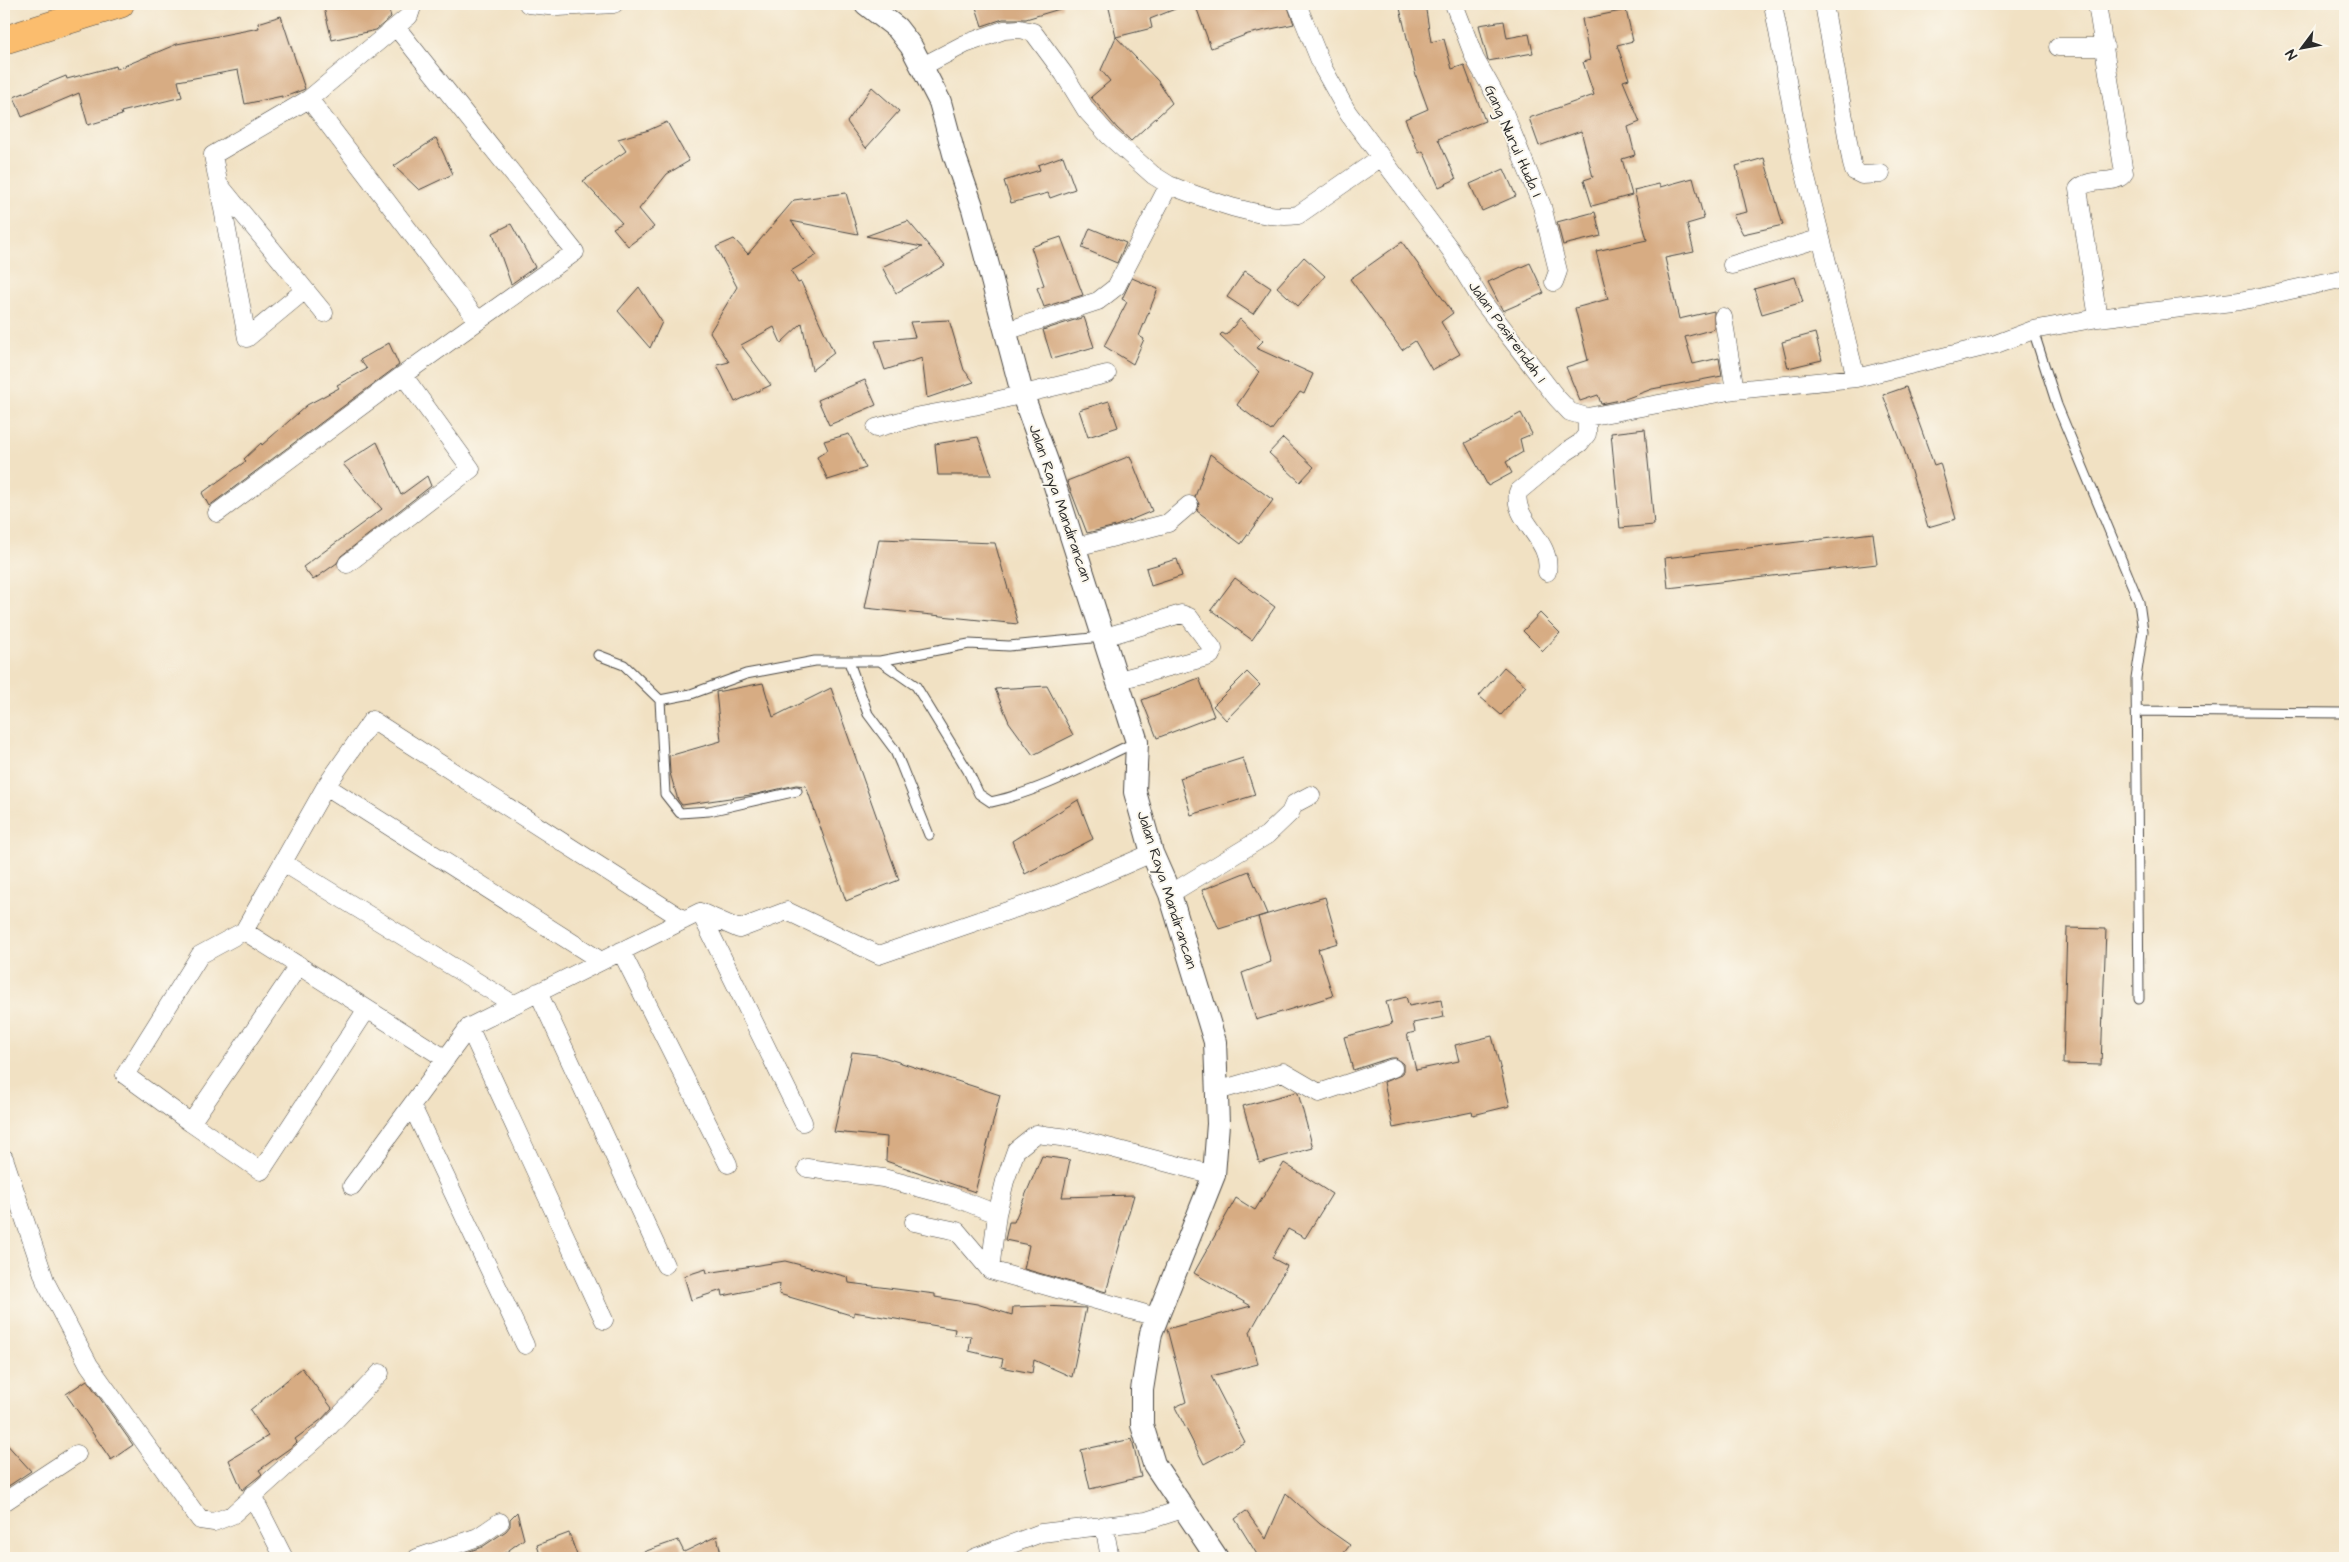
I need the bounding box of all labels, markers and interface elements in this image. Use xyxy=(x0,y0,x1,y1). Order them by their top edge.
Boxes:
north arrow xyxy=(2276,22,2326,72)
text: N xyxy=(2281,45,2303,63)
street label: Gang Nurul Huda I xyxy=(1478,82,1547,201)
street label: Jalan Pasirendah 1 xyxy=(1463,277,1551,387)
street label: Jalan Raya Mandirancan xyxy=(1022,422,1097,585)
street label: Jalan Raya Mandirancan xyxy=(1131,808,1203,972)

